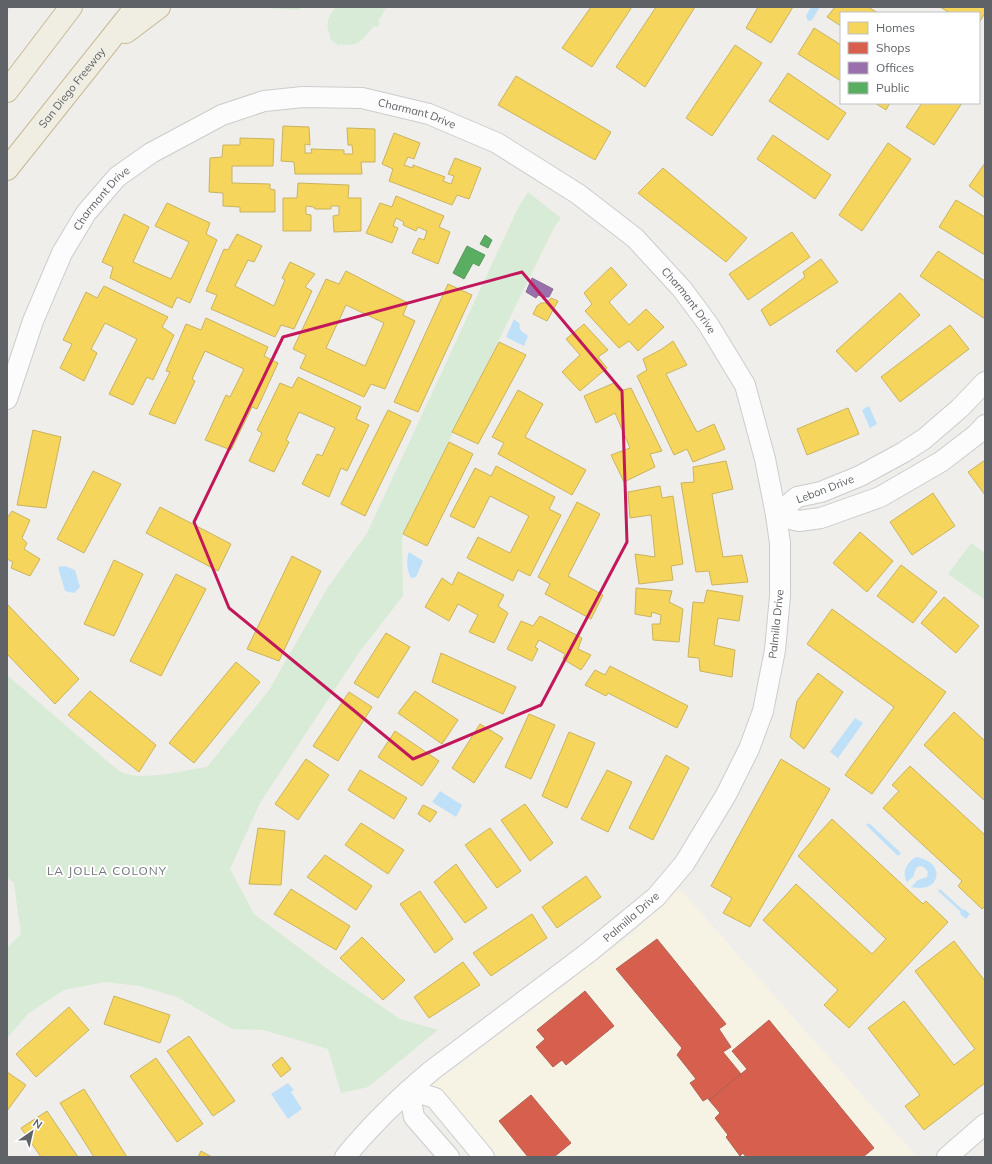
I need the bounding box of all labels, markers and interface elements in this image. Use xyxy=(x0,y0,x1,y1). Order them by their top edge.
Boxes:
legend xyxy=(840,12,980,104)
text: Homes xyxy=(876,20,915,35)
text: Shops xyxy=(876,40,911,55)
street label: San Diego Freeway xyxy=(35,44,108,131)
text: Offices xyxy=(876,60,914,75)
text: Public xyxy=(876,80,910,95)
street label: Charmant Drive xyxy=(377,95,458,132)
street label: Charmant Drive xyxy=(70,163,133,233)
street label: Charmant Drive xyxy=(658,264,719,336)
street label: Lebon Drive xyxy=(794,472,856,506)
street label: Palmilla Drive xyxy=(765,589,787,659)
district label: LA JOLLA COLONY xyxy=(47,863,167,878)
street label: Palmilla Drive xyxy=(600,889,662,945)
north arrow xyxy=(12,1112,52,1152)
text: N xyxy=(30,1116,45,1132)

